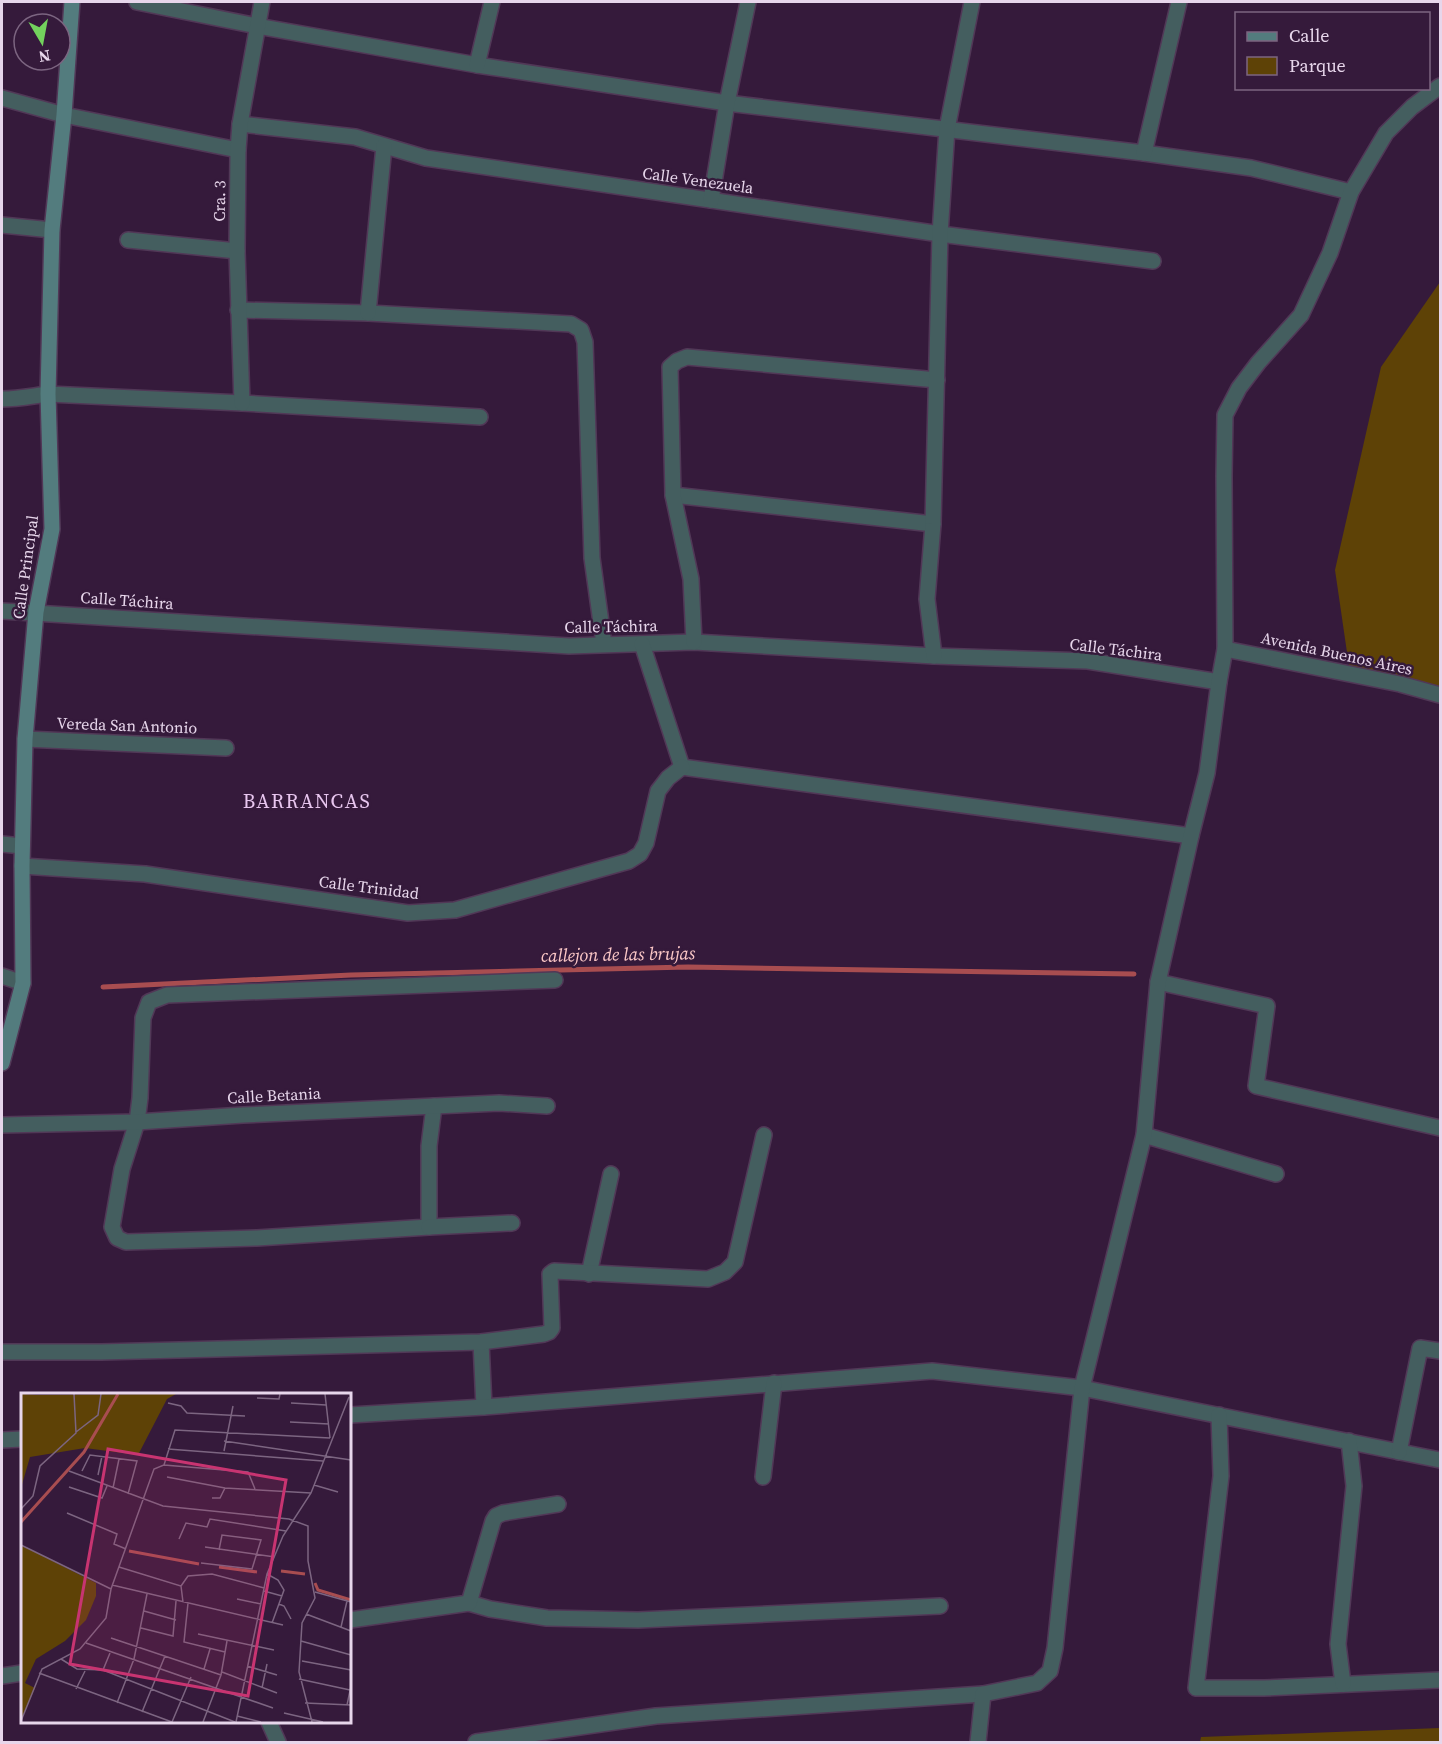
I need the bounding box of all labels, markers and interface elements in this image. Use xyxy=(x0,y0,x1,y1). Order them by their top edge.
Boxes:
north arrow xyxy=(12,12,72,72)
legend xyxy=(1235,12,1430,90)
text: Calle xyxy=(1289,23,1329,48)
text: N xyxy=(37,45,52,69)
text: Parque xyxy=(1289,53,1346,78)
street label: Calle Venezuela xyxy=(641,161,756,199)
street label: Cra. 3 xyxy=(208,180,230,222)
street label: Calle Principal xyxy=(7,513,43,620)
street label: Calle Táchira xyxy=(80,586,175,614)
street label: Calle Táchira xyxy=(564,614,659,638)
street label: Avenida Buenos Aires xyxy=(1259,626,1415,680)
street label: Calle Táchira xyxy=(1068,632,1164,666)
street label: Vereda San Antonio xyxy=(56,712,198,738)
district label: BARRANCAS xyxy=(243,787,371,815)
street label: Calle Trinidad xyxy=(318,870,420,904)
water label: callejon de las brujas xyxy=(541,940,696,968)
street label: Calle Betania xyxy=(227,1082,322,1108)
inset map xyxy=(21,1393,351,1723)

